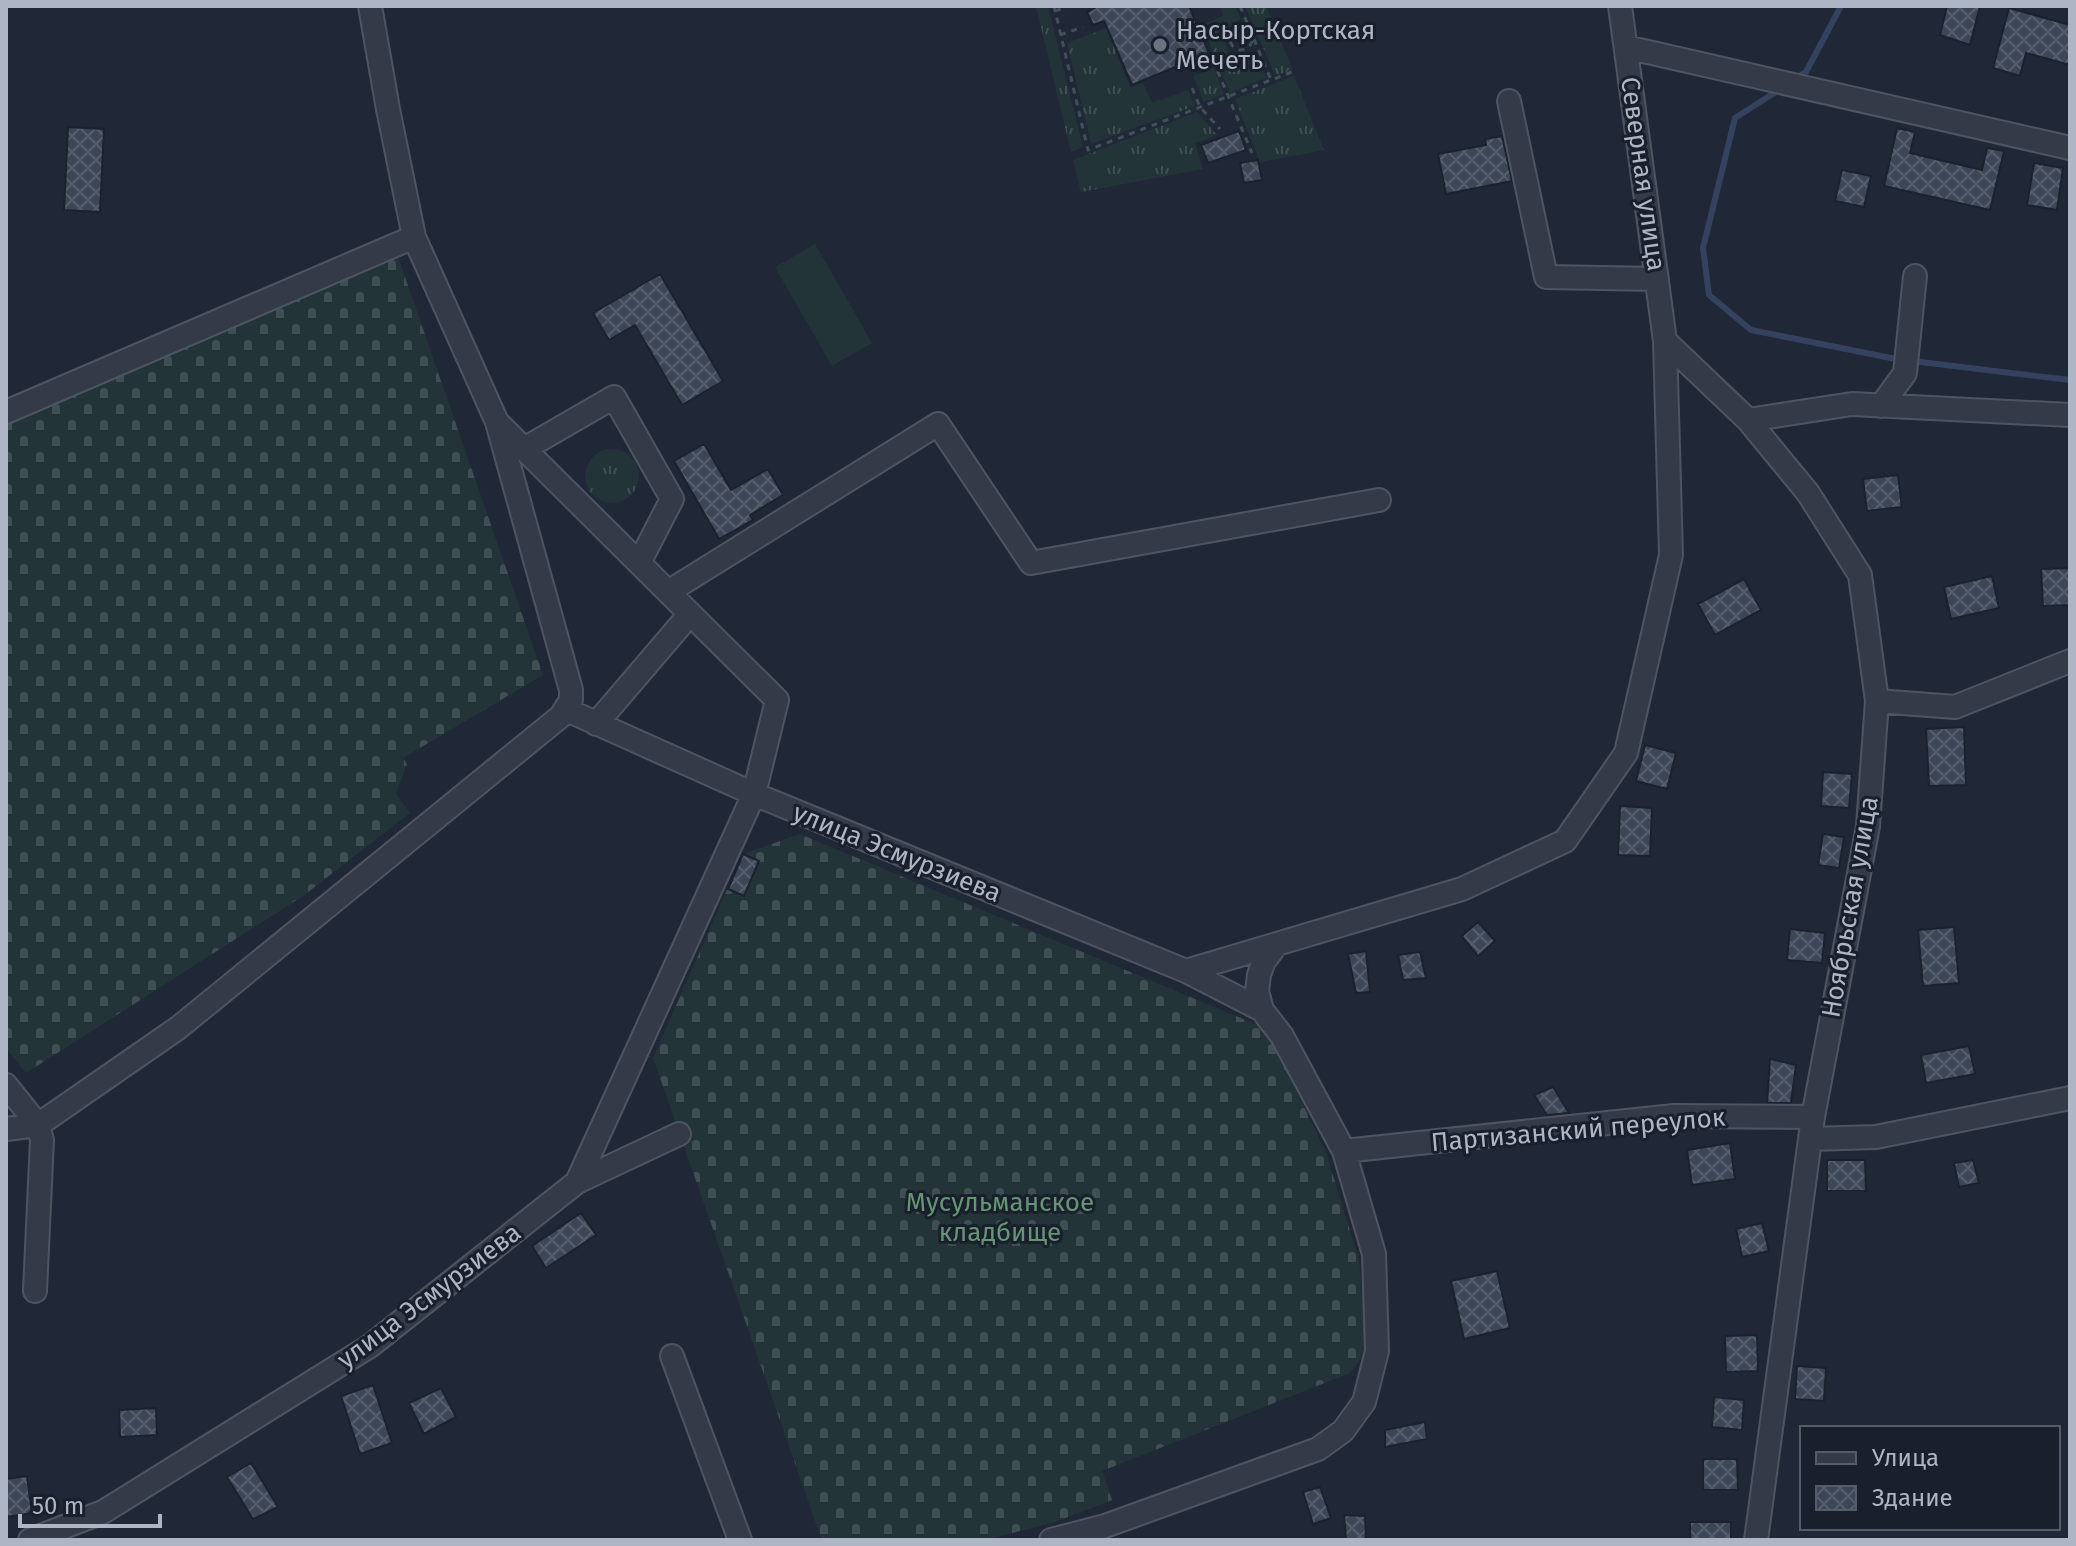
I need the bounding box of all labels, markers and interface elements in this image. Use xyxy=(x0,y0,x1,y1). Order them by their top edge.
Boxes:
place label: Насыр-Кортская Мечеть xyxy=(1176,15,1375,76)
marker: Насыр-Кортская Мечеть xyxy=(1151,36,1169,54)
street label: Северная улица xyxy=(1614,75,1672,273)
street label: Ноябрьская улица xyxy=(1815,794,1885,1020)
street label: улица Эсмурзиева xyxy=(788,797,1006,909)
street label: Партизанский переулок xyxy=(1430,1102,1727,1158)
park label: Мусульманское кладбище xyxy=(906,1187,1094,1248)
street label: улица Эсмурзиева xyxy=(331,1217,527,1375)
legend xyxy=(1800,1426,2060,1530)
text: Улица xyxy=(1872,1444,1939,1472)
scale bar xyxy=(20,1478,160,1528)
text: Здание xyxy=(1872,1484,1953,1512)
text: 50 m xyxy=(32,1492,84,1520)

